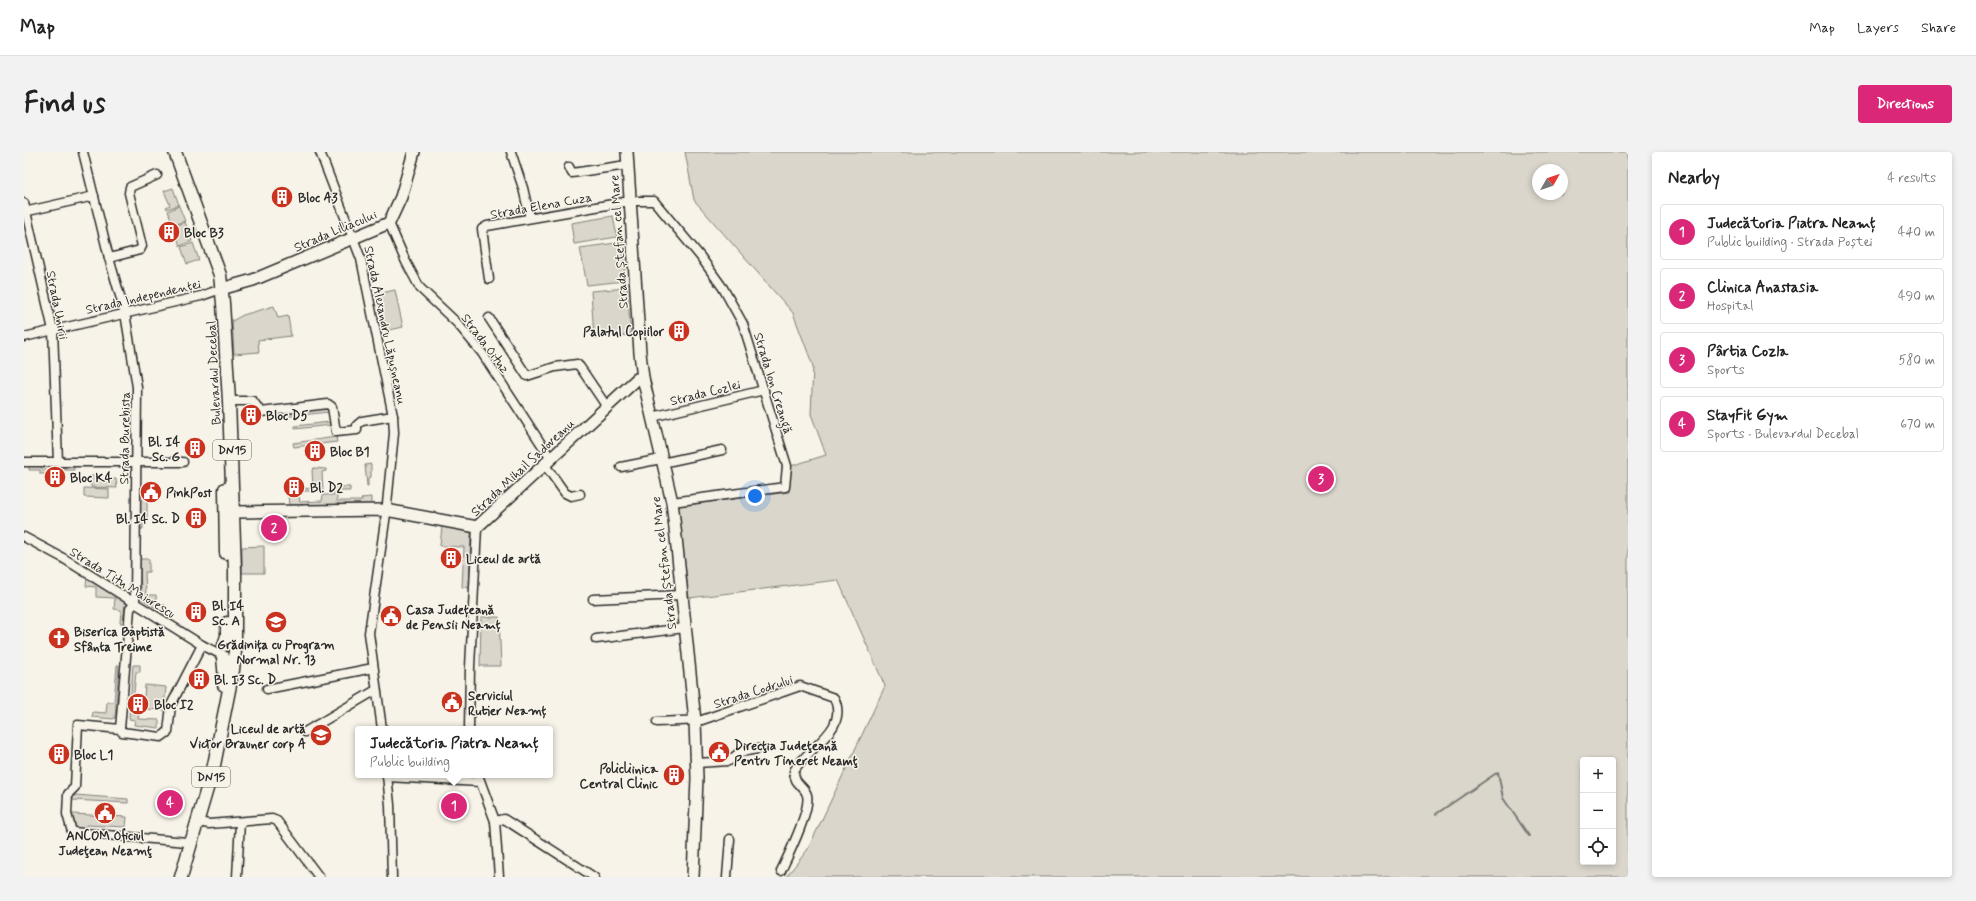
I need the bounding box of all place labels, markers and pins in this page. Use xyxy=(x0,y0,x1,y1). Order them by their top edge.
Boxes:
building icon: Bloc A3 xyxy=(269,184,295,210)
place label: Bloc A3 xyxy=(298,190,338,207)
building icon: Bloc B3 xyxy=(156,219,182,245)
place label: Bloc B3 xyxy=(184,225,224,242)
building icon: Palatul Copiilor xyxy=(666,318,692,344)
place label: Palatul Copiilor xyxy=(583,324,665,341)
building icon: Bloc D5 xyxy=(238,402,264,428)
place label: Bloc D5 xyxy=(266,408,309,425)
place label: Bl. I4 Sc. G xyxy=(148,434,180,466)
building icon: Bl. I4 Sc. G xyxy=(182,435,208,461)
building icon: Bloc B1 xyxy=(302,438,328,464)
place label: Bloc B1 xyxy=(330,444,370,461)
building icon: Bloc K4 xyxy=(42,464,68,490)
pin: 3 xyxy=(1308,464,1334,494)
place label: Bloc K4 xyxy=(70,470,113,487)
building icon: Bl. D2 xyxy=(281,474,307,500)
public building icon: PinkPost xyxy=(138,479,164,505)
place label: Bl. D2 xyxy=(310,480,344,497)
place label: PinkPost xyxy=(166,485,213,502)
building icon: Bl. I4 Sc. D xyxy=(183,505,209,531)
place label: Bl. I4 Sc. D xyxy=(116,511,180,528)
pin: 2 xyxy=(261,513,287,543)
building icon: Liceul de artă xyxy=(438,545,464,571)
place label: Liceul de artă xyxy=(466,551,542,568)
place label: Bl. I4 Sc. A xyxy=(212,598,244,630)
building icon: Bl. I4 Sc. A xyxy=(183,599,209,625)
place label: Casa Județeană de Pensii Neamț xyxy=(406,602,501,634)
public building icon: Casa Județeană de Pensii Neamț xyxy=(378,603,404,629)
school or university icon: Grădinița cu Program Normal Nr. 13 xyxy=(263,609,289,635)
place label: Biserica Baptistă Sfânta Treime xyxy=(74,624,165,656)
church icon: Biserica Baptistă Sfânta Treime xyxy=(46,625,72,651)
place label: Grădinița cu Program Normal Nr. 13 xyxy=(217,637,335,669)
building icon: Bl. I3 Sc. D xyxy=(186,666,212,692)
place label: Bl. I3 Sc. D xyxy=(214,672,276,689)
place label: Serviciul Rutier Neamț xyxy=(468,688,547,720)
public building icon: Serviciul Rutier Neamț xyxy=(439,689,465,715)
building icon: Bloc I2 xyxy=(125,691,151,717)
place label: Bloc I2 xyxy=(154,697,194,714)
place label: Liceul de artă Victor Brauner corp A xyxy=(190,721,306,753)
school or university icon: Liceul de artă Victor Brauner corp A xyxy=(308,722,334,748)
place label: Direcţia Judeţeană Pentru Tineret Neamţ xyxy=(734,738,858,770)
public building icon: Direcţia Judeţeană Pentru Tineret Neamţ xyxy=(706,739,732,765)
building icon: Bloc L1 xyxy=(46,741,72,767)
place label: Bloc L1 xyxy=(74,747,114,764)
place label: Policliinica Central Clinic xyxy=(579,761,659,793)
building icon: Policliinica Central Clinic xyxy=(661,762,687,788)
pin: 4 xyxy=(157,788,183,818)
pin: 1 xyxy=(441,791,467,821)
public building icon: ANCOM Oficiul Judeţean Neamţ xyxy=(92,800,118,826)
place label: ANCOM Oficiul Judeţean Neamţ xyxy=(58,828,152,860)

